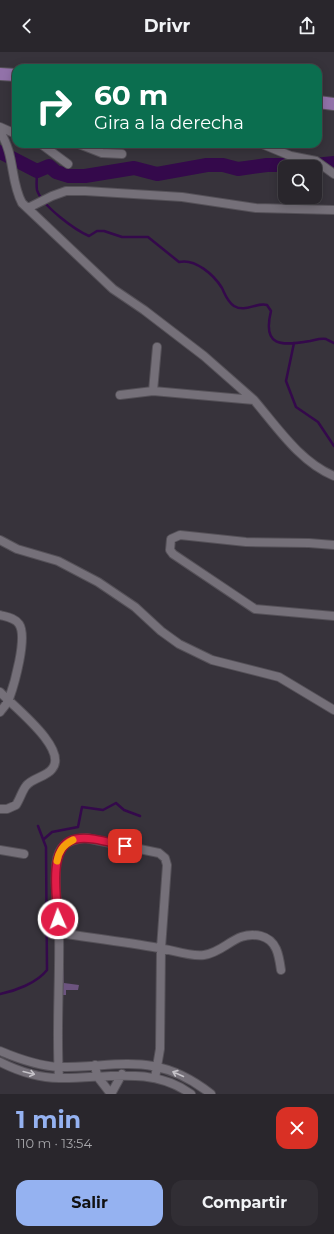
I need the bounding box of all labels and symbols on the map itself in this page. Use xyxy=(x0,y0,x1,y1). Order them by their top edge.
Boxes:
pin xyxy=(108,829,142,863)
position arrow xyxy=(37,898,79,940)
one-way arrow xyxy=(22,1069,35,1077)
one-way arrow xyxy=(173,1069,185,1077)

